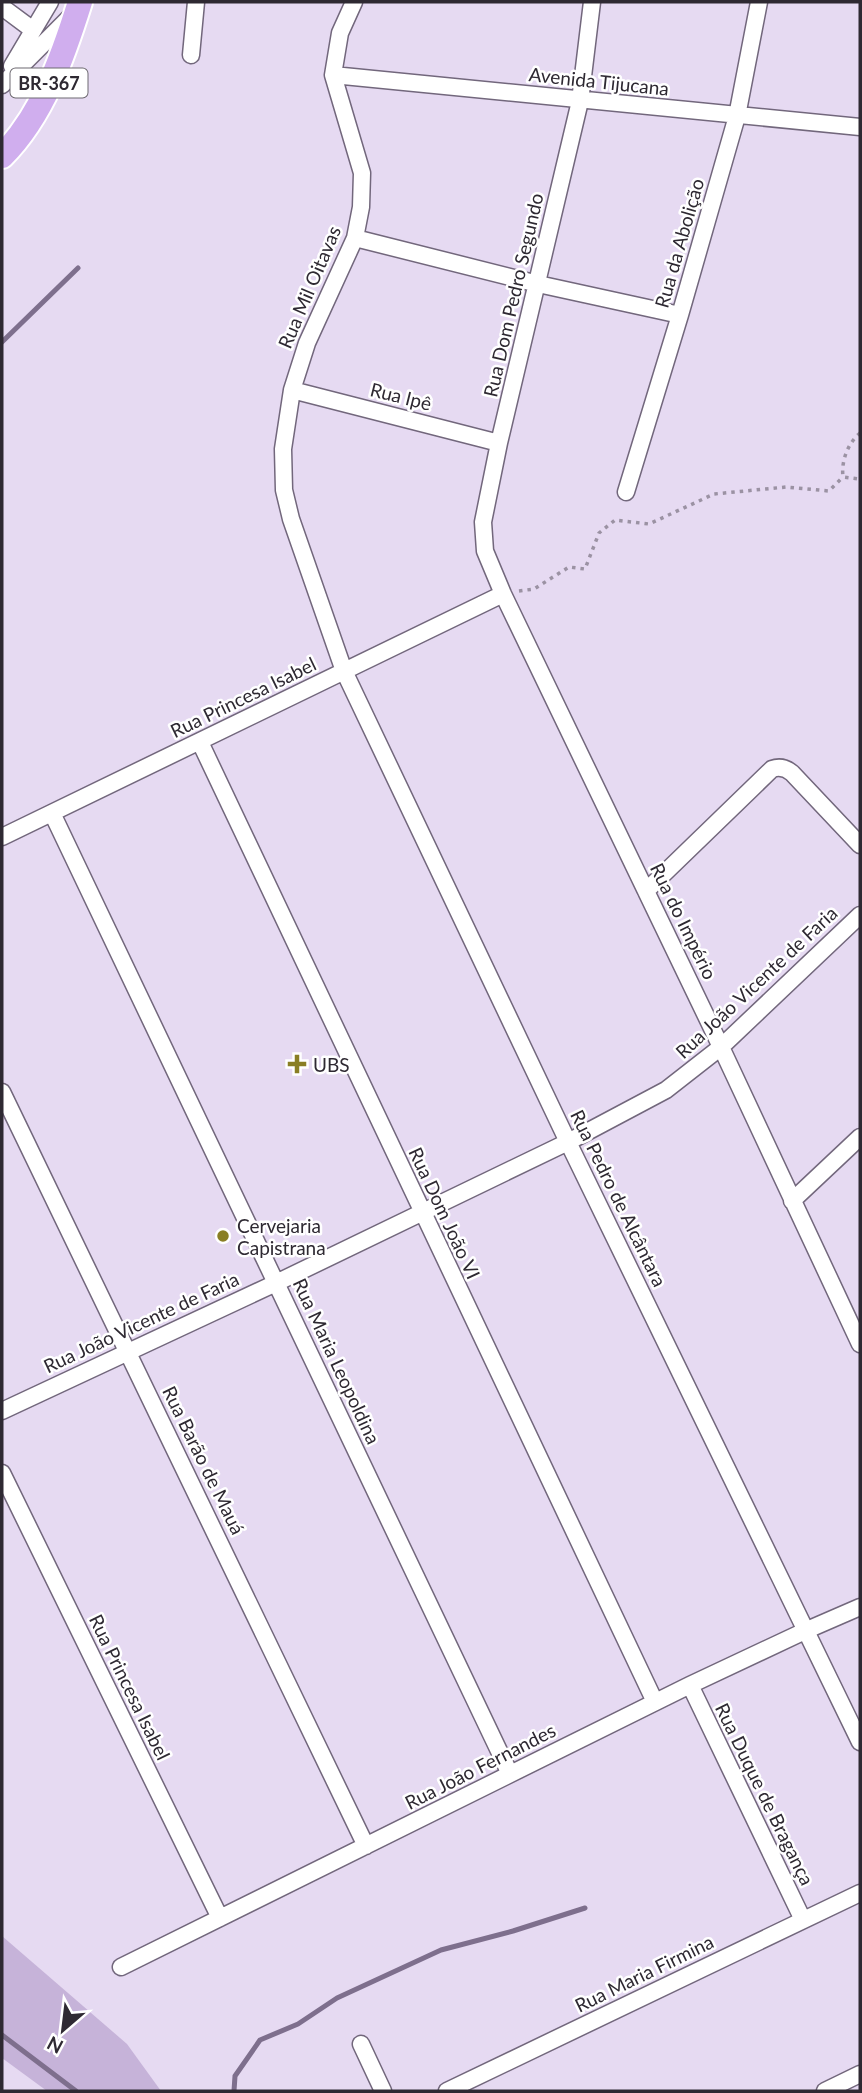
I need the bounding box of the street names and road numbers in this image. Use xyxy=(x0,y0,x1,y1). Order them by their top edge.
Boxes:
street label: Avenida Tijucana xyxy=(528,62,670,100)
road number: BR-367 xyxy=(10,68,88,98)
street label: Rua da Abolição xyxy=(650,176,708,310)
street label: Rua Dom Pedro Segundo xyxy=(478,191,548,399)
street label: Rua Mil Oitavas xyxy=(273,222,345,352)
street label: Rua Ipê xyxy=(368,377,434,415)
street label: Rua Princesa Isabel xyxy=(166,652,320,742)
street label: Rua do Império xyxy=(646,859,722,983)
street label: Rua João Vicente de Faria xyxy=(670,901,842,1063)
street label: Rua Pedro de Alcântara xyxy=(566,1106,672,1290)
street label: Rua Dom João VI xyxy=(404,1144,486,1282)
street label: Rua João Vicente de Faria xyxy=(40,1267,242,1377)
street label: Rua Maria Leopoldina xyxy=(289,1275,385,1447)
street label: Rua Barão de Mauá xyxy=(158,1382,250,1538)
street label: Rua Princesa Isabel xyxy=(85,1610,175,1764)
street label: Rua Duque de Bragança xyxy=(711,1699,819,1889)
street label: Rua João Fernandes xyxy=(401,1718,559,1814)
street label: Rua Maria Firmina xyxy=(571,1929,717,2017)

